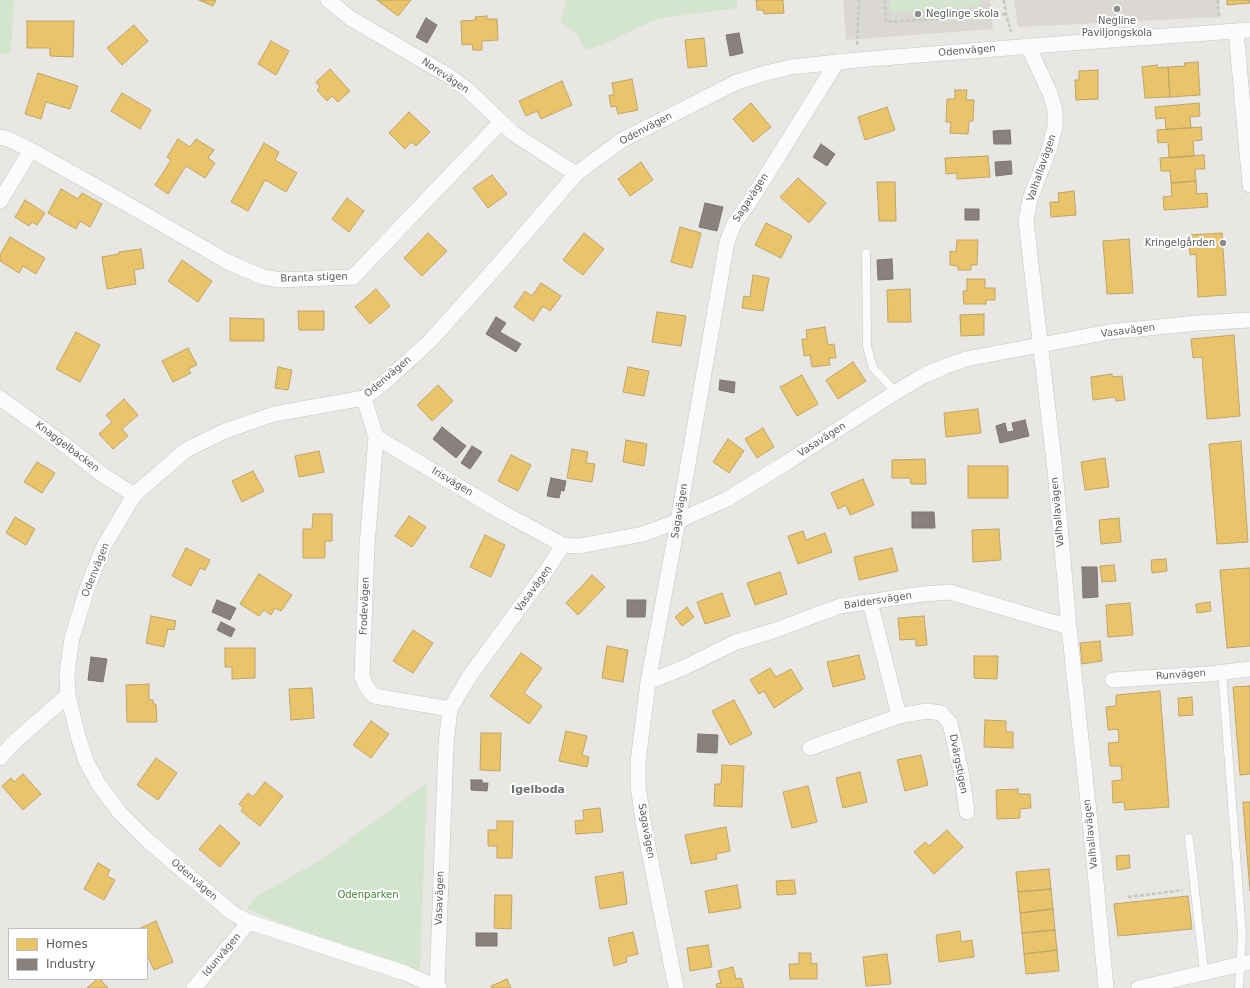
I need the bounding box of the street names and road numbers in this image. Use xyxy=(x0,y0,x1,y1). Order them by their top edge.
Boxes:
street label: Odenvägen xyxy=(938,43,996,59)
street label: Norevägen xyxy=(419,56,471,96)
street label: Odenvägen xyxy=(618,110,674,148)
street label: Valhallavägen xyxy=(1025,133,1059,203)
street label: Sagavägen xyxy=(731,171,771,225)
street label: Branta stigen xyxy=(280,271,348,285)
street label: Vasavägen xyxy=(1100,322,1156,340)
street label: Odenvägen xyxy=(362,354,414,400)
street label: Knaggelbacken xyxy=(33,419,101,475)
street label: Vasavägen xyxy=(796,420,848,460)
street label: Irisvägen xyxy=(429,465,475,499)
street label: Valhallavägen xyxy=(1049,477,1067,547)
street label: Sagavägen xyxy=(669,482,691,540)
street label: Odenvägen xyxy=(80,541,112,599)
street label: Vasavägen xyxy=(513,563,555,615)
street label: Frodevägen xyxy=(358,577,372,635)
street label: Baldersvägen xyxy=(843,590,913,612)
street label: Runvägen xyxy=(1156,667,1206,683)
street label: Dvärgstigen xyxy=(946,733,970,795)
street label: Valhallavägen xyxy=(1081,799,1101,869)
street label: Sagavägen xyxy=(635,802,657,860)
street label: Odenvägen xyxy=(168,857,220,903)
street label: Vasavägen xyxy=(433,871,447,925)
street label: Idunvägen xyxy=(200,931,244,979)

